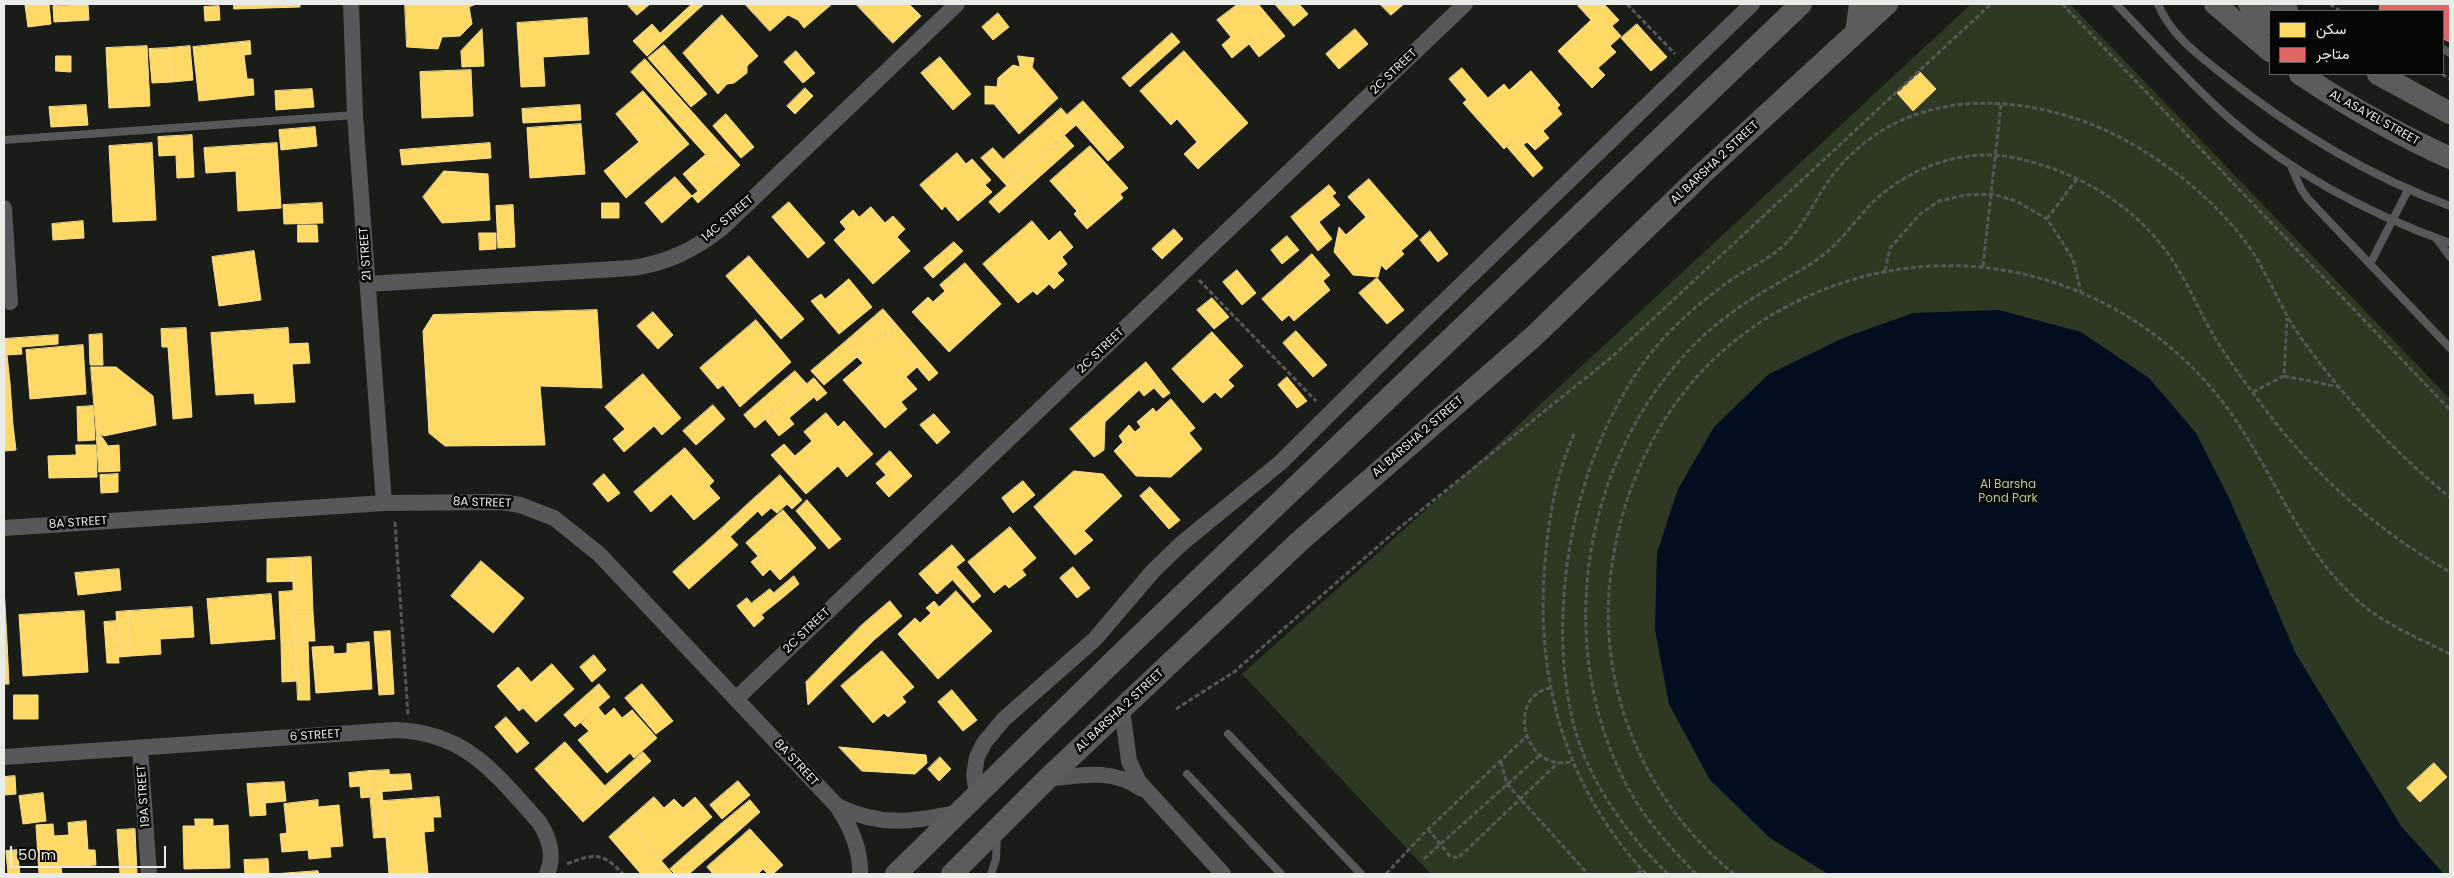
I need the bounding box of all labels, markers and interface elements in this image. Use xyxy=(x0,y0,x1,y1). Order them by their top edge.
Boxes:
legend xyxy=(2269,10,2444,75)
text: سكن xyxy=(2316,18,2346,39)
text: متاجر xyxy=(2316,43,2350,64)
street label: 2C STREET xyxy=(1368,46,1420,98)
street label: AL ASAYEL STREET xyxy=(2326,87,2422,149)
street label: AL BARSHA 2 STREET xyxy=(1668,118,1762,208)
street label: 14C STREET xyxy=(699,193,757,245)
street label: 21 STREET xyxy=(357,227,375,281)
street label: 2C STREET xyxy=(1075,325,1127,377)
street label: AL BARSHA 2 STREET xyxy=(1370,394,1466,480)
park label: Al Barsha Pond Park xyxy=(1978,478,2038,506)
street label: 8A STREET xyxy=(453,495,511,511)
street label: 8A STREET xyxy=(48,514,108,532)
street label: 2C STREET xyxy=(781,605,833,657)
street label: AL BARSHA 2 STREET xyxy=(1073,666,1167,756)
street label: 6 STREET xyxy=(289,727,341,745)
street label: 8A STREET xyxy=(771,737,821,789)
street label: 19A STREET xyxy=(135,764,153,828)
scale bar xyxy=(12,836,169,868)
text: 50 m xyxy=(18,844,56,865)

